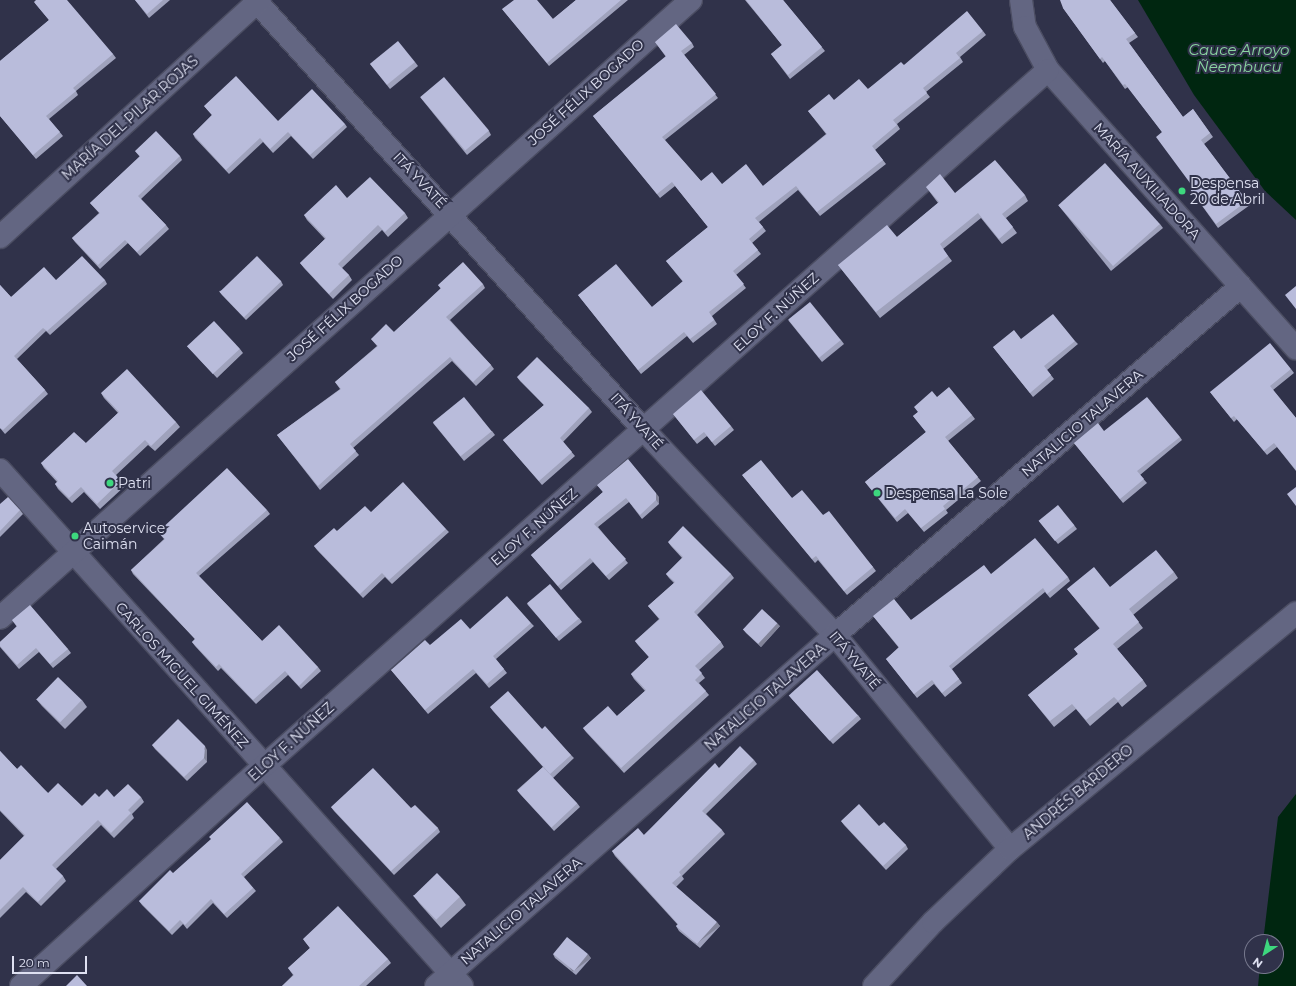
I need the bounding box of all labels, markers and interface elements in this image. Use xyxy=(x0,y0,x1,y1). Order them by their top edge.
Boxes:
street label: JOSÉ FÉLIX BOGADO xyxy=(525,36,647,148)
water label: Cauce Arroyo Ñeembucu xyxy=(1189,40,1289,75)
street label: MARÍA DEL PILAR ROJAS xyxy=(58,52,202,184)
street label: MARÍA AUXILIADORA xyxy=(1090,119,1204,243)
street label: ITÁ YVATÉ xyxy=(390,149,450,211)
place label: Despensa 20 de Abril xyxy=(1190,175,1265,208)
marker: Despensa 20 de Abril xyxy=(1177,186,1187,196)
street label: JOSÉ FÉLIX BOGADO xyxy=(284,252,406,364)
street label: ELOY F. NÚÑEZ xyxy=(730,269,822,355)
street label: NATALICIO TALAVERA xyxy=(1018,366,1146,480)
street label: ITÁ YVATÉ xyxy=(607,389,667,453)
place label: Patri xyxy=(118,475,151,491)
marker: Patri xyxy=(105,478,115,488)
street label: ELOY F. NÚÑEZ xyxy=(487,485,581,569)
place label: Despensa La Sole xyxy=(885,485,1008,501)
marker: Despensa La Sole xyxy=(872,488,882,498)
place label: Autoservice Caimán xyxy=(83,520,165,552)
marker: Autoservice Caimán xyxy=(70,531,80,541)
street label: CARLOS MIGUEL GIMÉNEZ xyxy=(112,599,252,751)
street label: ITÁ YVATÉ xyxy=(826,628,884,692)
street label: NATALICIO TALAVERA xyxy=(701,640,829,754)
street label: ELOY F. NÚÑEZ xyxy=(245,699,337,785)
street label: ANDRÉS BARDERO xyxy=(1020,741,1136,843)
street label: NATALICIO TALAVERA xyxy=(457,854,585,968)
north arrow xyxy=(1244,934,1284,974)
scale bar xyxy=(14,948,89,974)
text: 20 m xyxy=(19,955,50,970)
text: N xyxy=(1250,955,1265,971)

